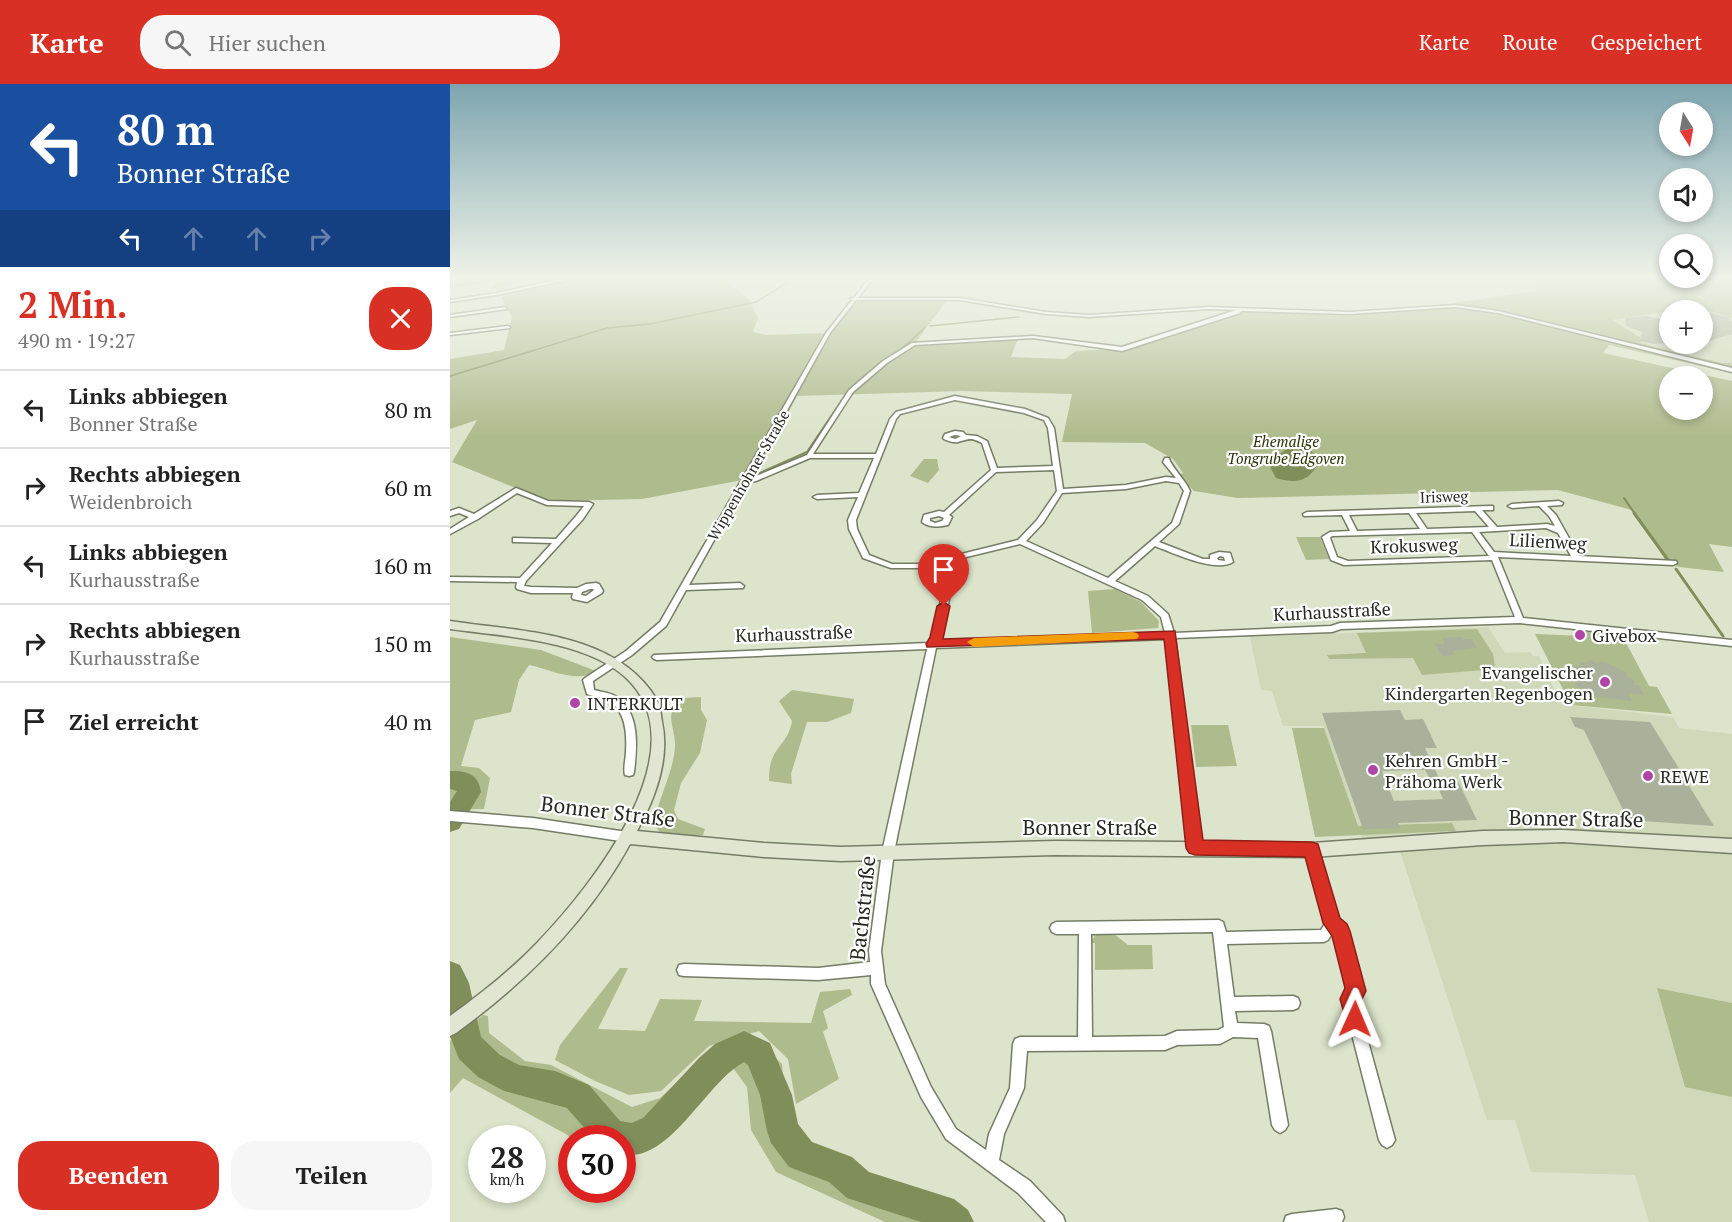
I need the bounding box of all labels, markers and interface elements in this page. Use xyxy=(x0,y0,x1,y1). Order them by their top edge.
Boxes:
search box xyxy=(140,15,560,69)
text: Karte xyxy=(30,24,104,61)
icon: search xyxy=(161,26,194,59)
text: Hier suchen xyxy=(209,28,326,57)
text: Karte xyxy=(1419,28,1470,56)
text: Route xyxy=(1503,28,1558,56)
text: Gespeichert xyxy=(1591,28,1702,56)
text: 80 m xyxy=(117,101,215,157)
north arrow xyxy=(1659,102,1713,156)
map controls xyxy=(1659,102,1713,420)
icon: left xyxy=(18,108,96,186)
text: Bonner Straße xyxy=(117,155,290,191)
button: sound xyxy=(1659,168,1713,222)
icon: left xyxy=(114,222,147,255)
icon: ahead xyxy=(177,222,210,255)
icon: ahead xyxy=(240,222,273,255)
icon: right xyxy=(303,222,336,255)
button: search xyxy=(1659,234,1713,288)
text: 2 Min. xyxy=(18,281,127,328)
button: close xyxy=(369,287,432,350)
button: + xyxy=(1659,300,1713,354)
text: 490 m · 19:27 xyxy=(18,327,136,354)
button: − xyxy=(1659,366,1713,420)
text: Links abbiegen xyxy=(69,381,228,410)
icon: left xyxy=(18,393,51,426)
text: 80 m xyxy=(384,395,432,424)
street label: Wippenhohner Straße xyxy=(702,406,794,544)
text: Bonner Straße xyxy=(69,410,197,437)
park label: Ehemalige Tongrube Edgoven xyxy=(1227,431,1345,468)
text: Rechts abbiegen xyxy=(69,459,241,488)
icon: right xyxy=(18,471,51,504)
text: 60 m xyxy=(384,473,432,502)
street label: Irisweg xyxy=(1420,485,1470,507)
text: Weidenbroich xyxy=(69,488,192,515)
street label: Lilienweg xyxy=(1509,527,1588,555)
street label: Krokusweg xyxy=(1370,531,1459,559)
text: Links abbiegen xyxy=(69,537,228,566)
pin xyxy=(918,544,969,606)
icon: left xyxy=(18,549,51,582)
text: 160 m xyxy=(372,551,432,580)
icon: arrive xyxy=(927,553,960,586)
text: Kurhausstraße xyxy=(69,566,200,593)
street label: Kurhausstraße xyxy=(1273,596,1391,626)
text: Rechts abbiegen xyxy=(69,615,241,644)
street label: Kurhausstraße xyxy=(735,619,853,647)
place label: Givebox xyxy=(1592,623,1657,647)
icon: right xyxy=(18,627,51,660)
marker: Givebox xyxy=(1573,628,1587,642)
text: 150 m xyxy=(372,629,432,658)
text: Kurhausstraße xyxy=(69,644,200,671)
place label: Evangelischer Kindergarten Regenbogen xyxy=(1385,660,1593,705)
marker: Evangelischer Kindergarten Regenbogen xyxy=(1598,675,1612,689)
place label: INTERKULT xyxy=(587,691,683,715)
marker: INTERKULT xyxy=(568,696,582,710)
icon: arrive xyxy=(18,705,51,738)
text: Ziel erreicht xyxy=(69,707,199,736)
text: 40 m xyxy=(384,707,432,736)
place label: Kehren GmbH - Prähoma Werk xyxy=(1385,748,1509,793)
marker: Kehren GmbH - Prähoma Werk xyxy=(1366,763,1380,777)
place label: REWE xyxy=(1660,764,1709,788)
marker: REWE xyxy=(1641,769,1655,783)
street label: Bonner Straße xyxy=(539,789,677,833)
street label: Bonner Straße xyxy=(1508,803,1644,833)
street label: Bonner Straße xyxy=(1023,813,1157,841)
street label: Bachstraße xyxy=(843,854,881,962)
position arrow xyxy=(1323,987,1387,1051)
speed limit sign: 30 xyxy=(558,1125,636,1203)
text: 28 xyxy=(490,1137,524,1177)
button: Beenden xyxy=(18,1141,219,1210)
button: Teilen xyxy=(231,1141,432,1210)
text: km/h xyxy=(490,1169,524,1189)

